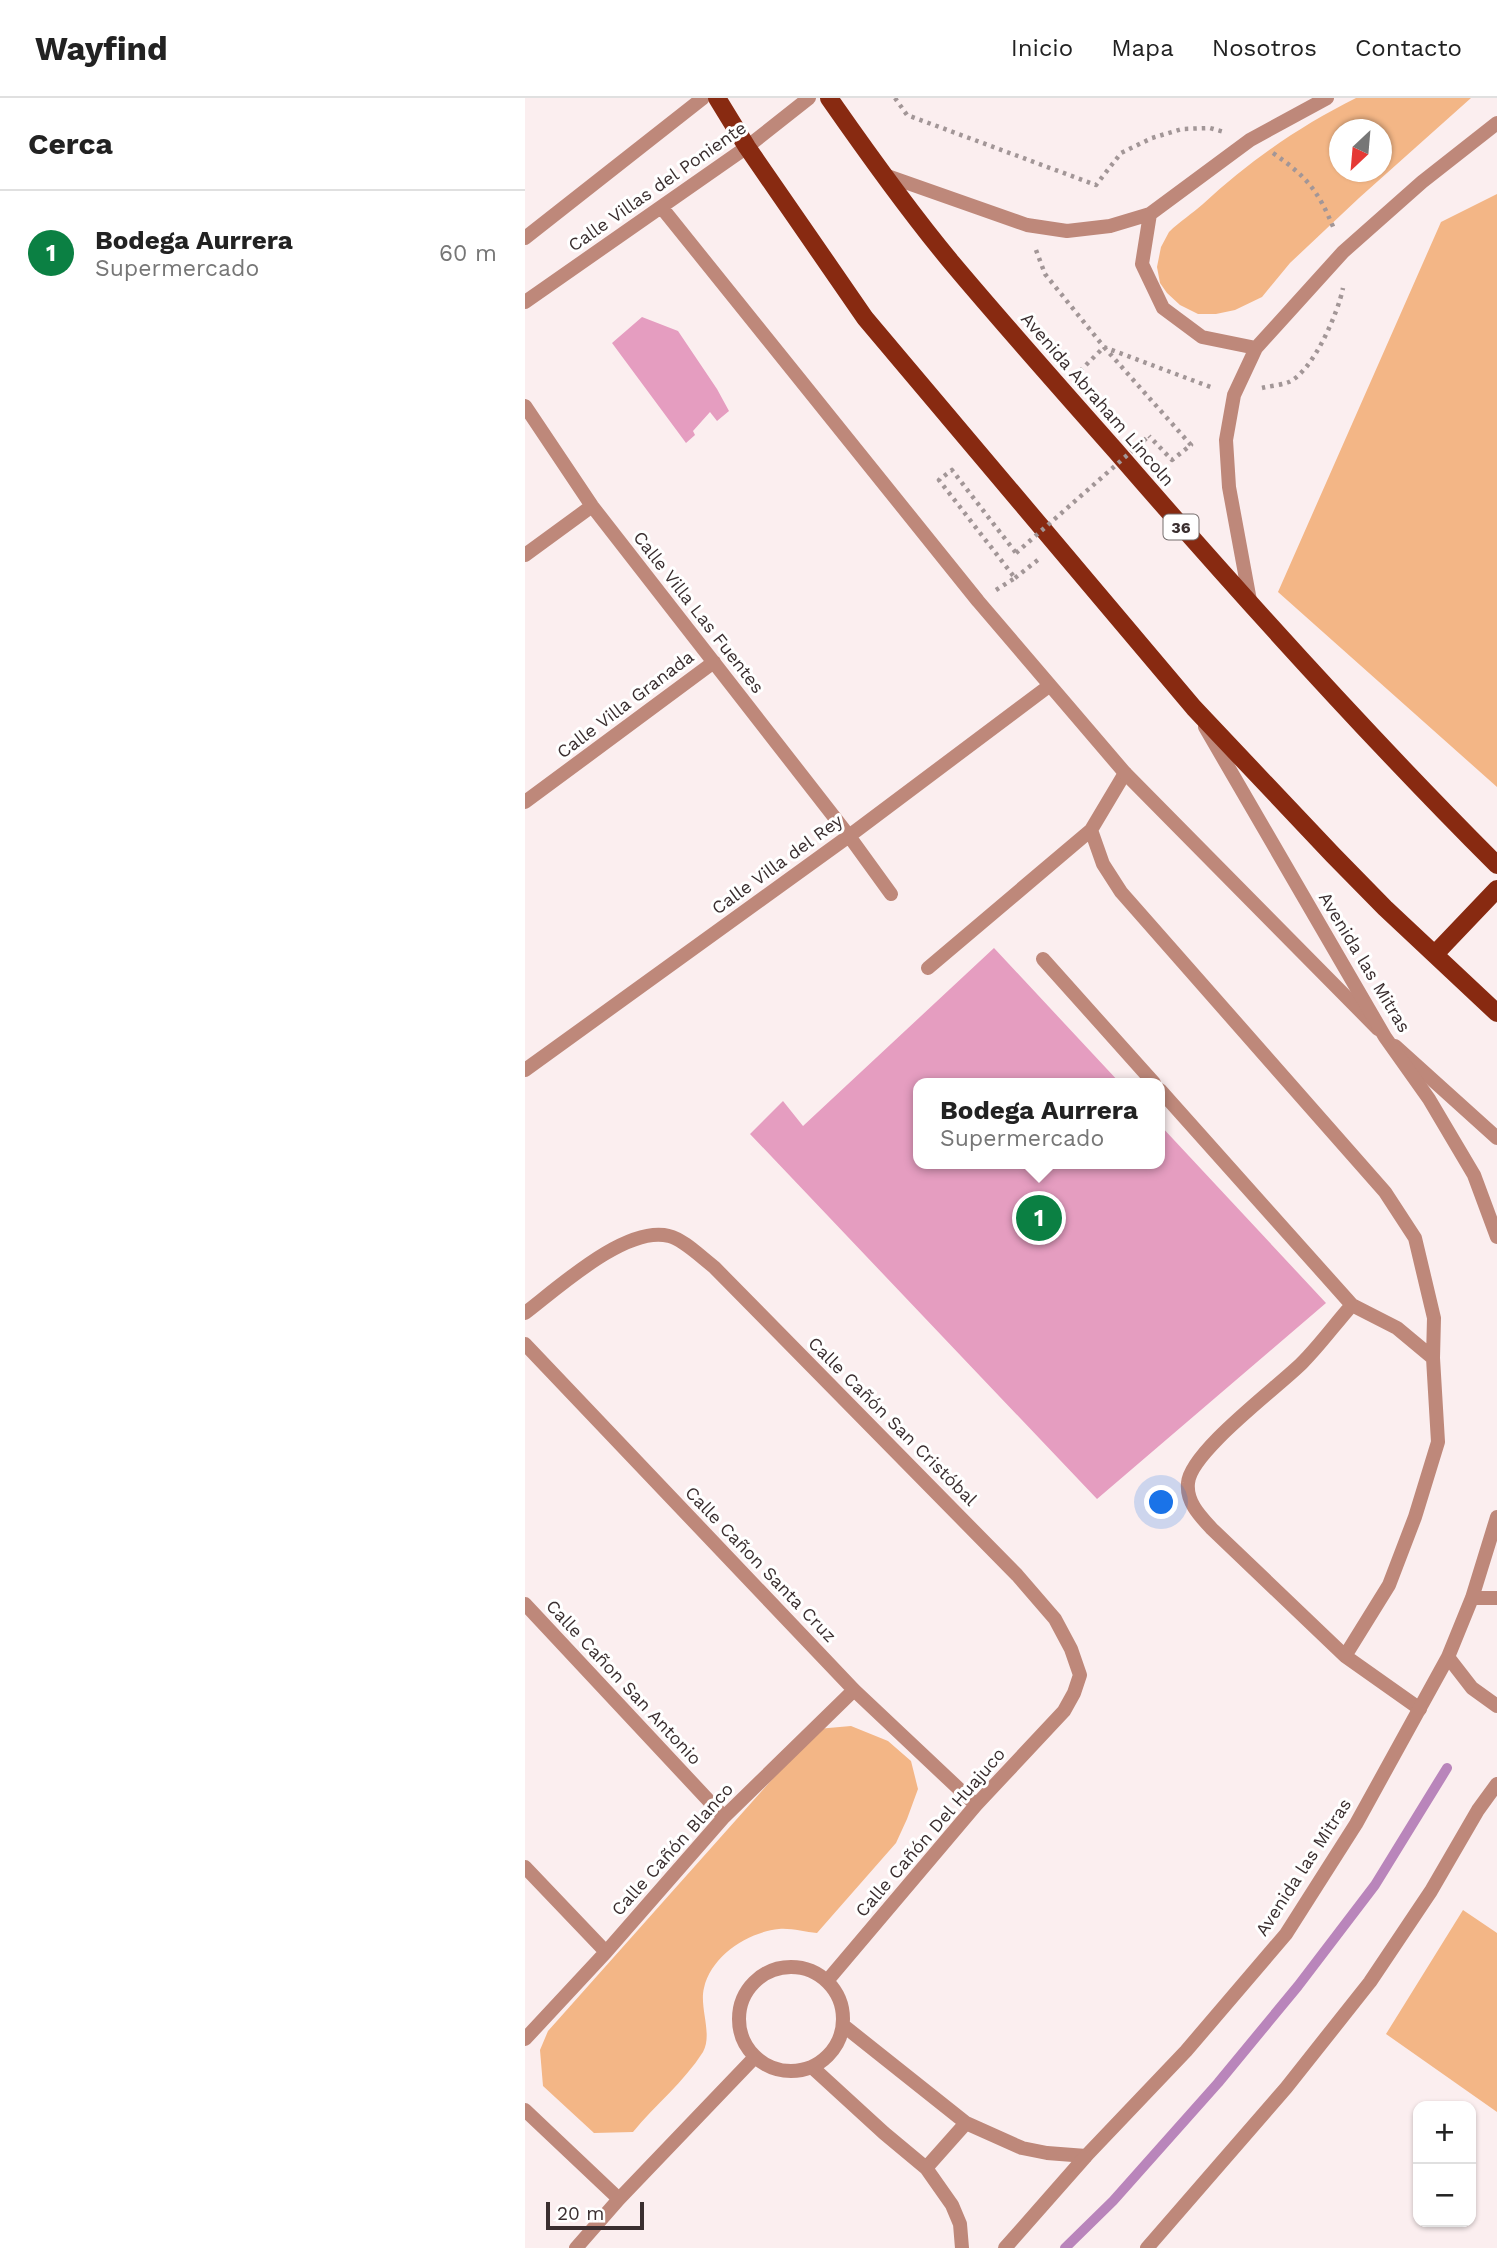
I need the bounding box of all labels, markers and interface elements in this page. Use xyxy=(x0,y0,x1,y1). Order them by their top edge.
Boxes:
text: Wayfind xyxy=(35,29,168,68)
text: Inicio xyxy=(1011,34,1073,62)
text: Mapa xyxy=(1111,34,1174,62)
text: Nosotros xyxy=(1212,34,1317,62)
text: Contacto xyxy=(1355,34,1462,62)
street label: Calle Villas del Poniente xyxy=(564,117,750,255)
north arrow xyxy=(1329,119,1392,182)
text: Cerca xyxy=(28,126,113,161)
text: Bodega Aurrera xyxy=(95,225,293,255)
text: 1 xyxy=(46,240,56,267)
text: 60 m xyxy=(439,240,497,267)
text: Supermercado xyxy=(95,255,259,282)
street label: Avenida Abraham Lincoln xyxy=(1017,308,1179,490)
road number: 36 xyxy=(1163,514,1199,540)
street label: Calle Villa Las Fuentes xyxy=(629,527,769,697)
street label: Calle Villa Granada xyxy=(552,646,698,762)
street label: Calle Villa del Rey xyxy=(708,809,847,918)
street label: Avenida las Mitras xyxy=(1315,888,1415,1036)
popup xyxy=(913,1078,1165,1169)
text: Bodega Aurrera xyxy=(940,1095,1138,1125)
text: Supermercado xyxy=(940,1125,1104,1152)
pin: 1 xyxy=(1016,1192,1062,1244)
street label: Calle Cañón San Cristóbal xyxy=(804,1332,982,1510)
street label: Calle Cañon Santa Cruz xyxy=(681,1482,841,1646)
your location xyxy=(1144,1485,1178,1519)
street label: Calle Cañon San Antonio xyxy=(542,1595,706,1769)
street label: Calle Cañón Del Huajuco xyxy=(851,1743,1009,1921)
street label: Calle Cañón Blanco xyxy=(607,1778,737,1920)
street label: Avenida las Mitras xyxy=(1251,1794,1355,1940)
map controls xyxy=(1413,2101,1476,2227)
button: + xyxy=(1413,2101,1476,2164)
button: − xyxy=(1413,2164,1476,2227)
scale bar xyxy=(546,2199,644,2231)
text: 20 m xyxy=(557,2202,604,2225)

